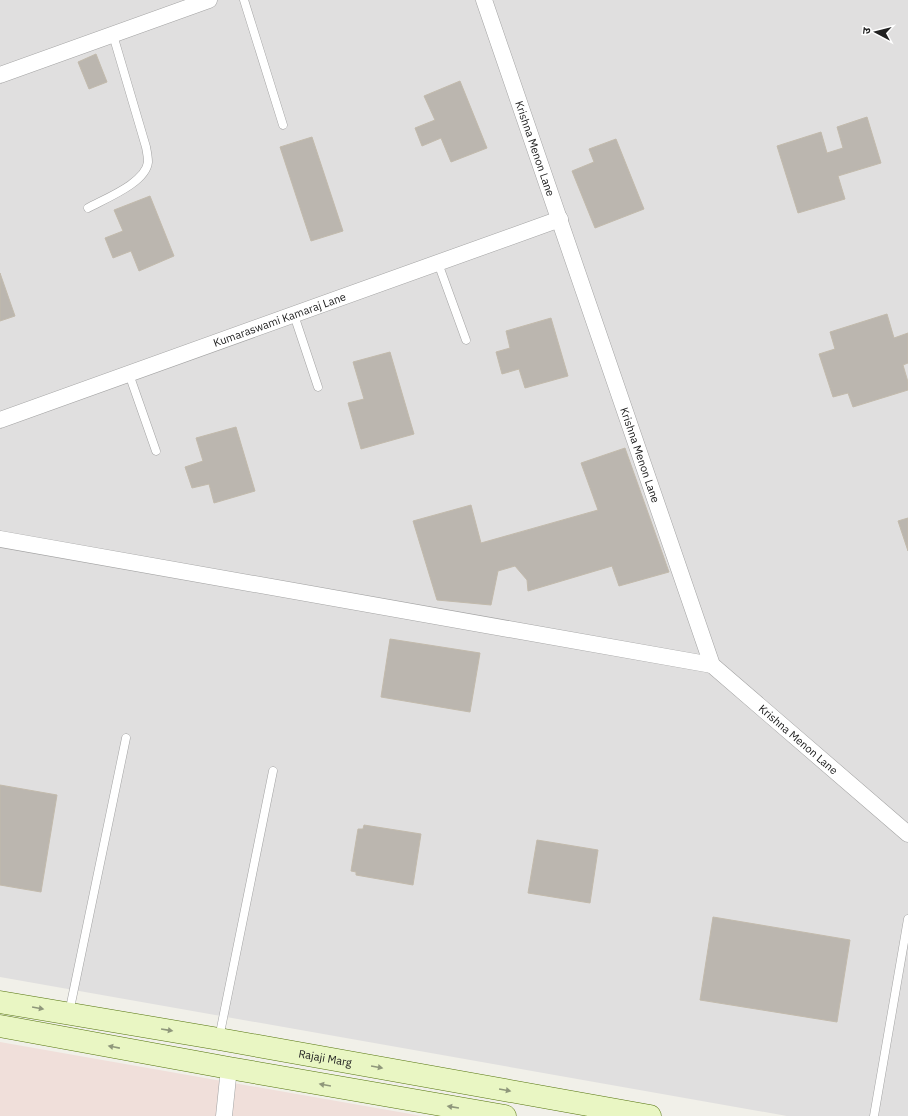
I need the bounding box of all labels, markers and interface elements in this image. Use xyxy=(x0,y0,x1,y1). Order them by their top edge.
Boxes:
north arrow xyxy=(856,12,896,52)
text: उ xyxy=(859,26,873,35)
street label: Krishna Menon Lane xyxy=(512,99,558,198)
street label: Kumaraswami Kamaraj Lane xyxy=(211,289,348,350)
street label: Krishna Menon Lane xyxy=(617,405,663,505)
street label: Krishna Menon Lane xyxy=(756,702,841,777)
one-way arrow xyxy=(32,1005,45,1011)
one-way arrow xyxy=(160,1027,173,1033)
one-way arrow xyxy=(108,1043,121,1049)
street label: Rajaji Marg xyxy=(297,1046,353,1070)
one-way arrow xyxy=(371,1064,383,1070)
one-way arrow xyxy=(319,1082,331,1088)
one-way arrow xyxy=(499,1087,511,1093)
one-way arrow xyxy=(447,1104,459,1110)

